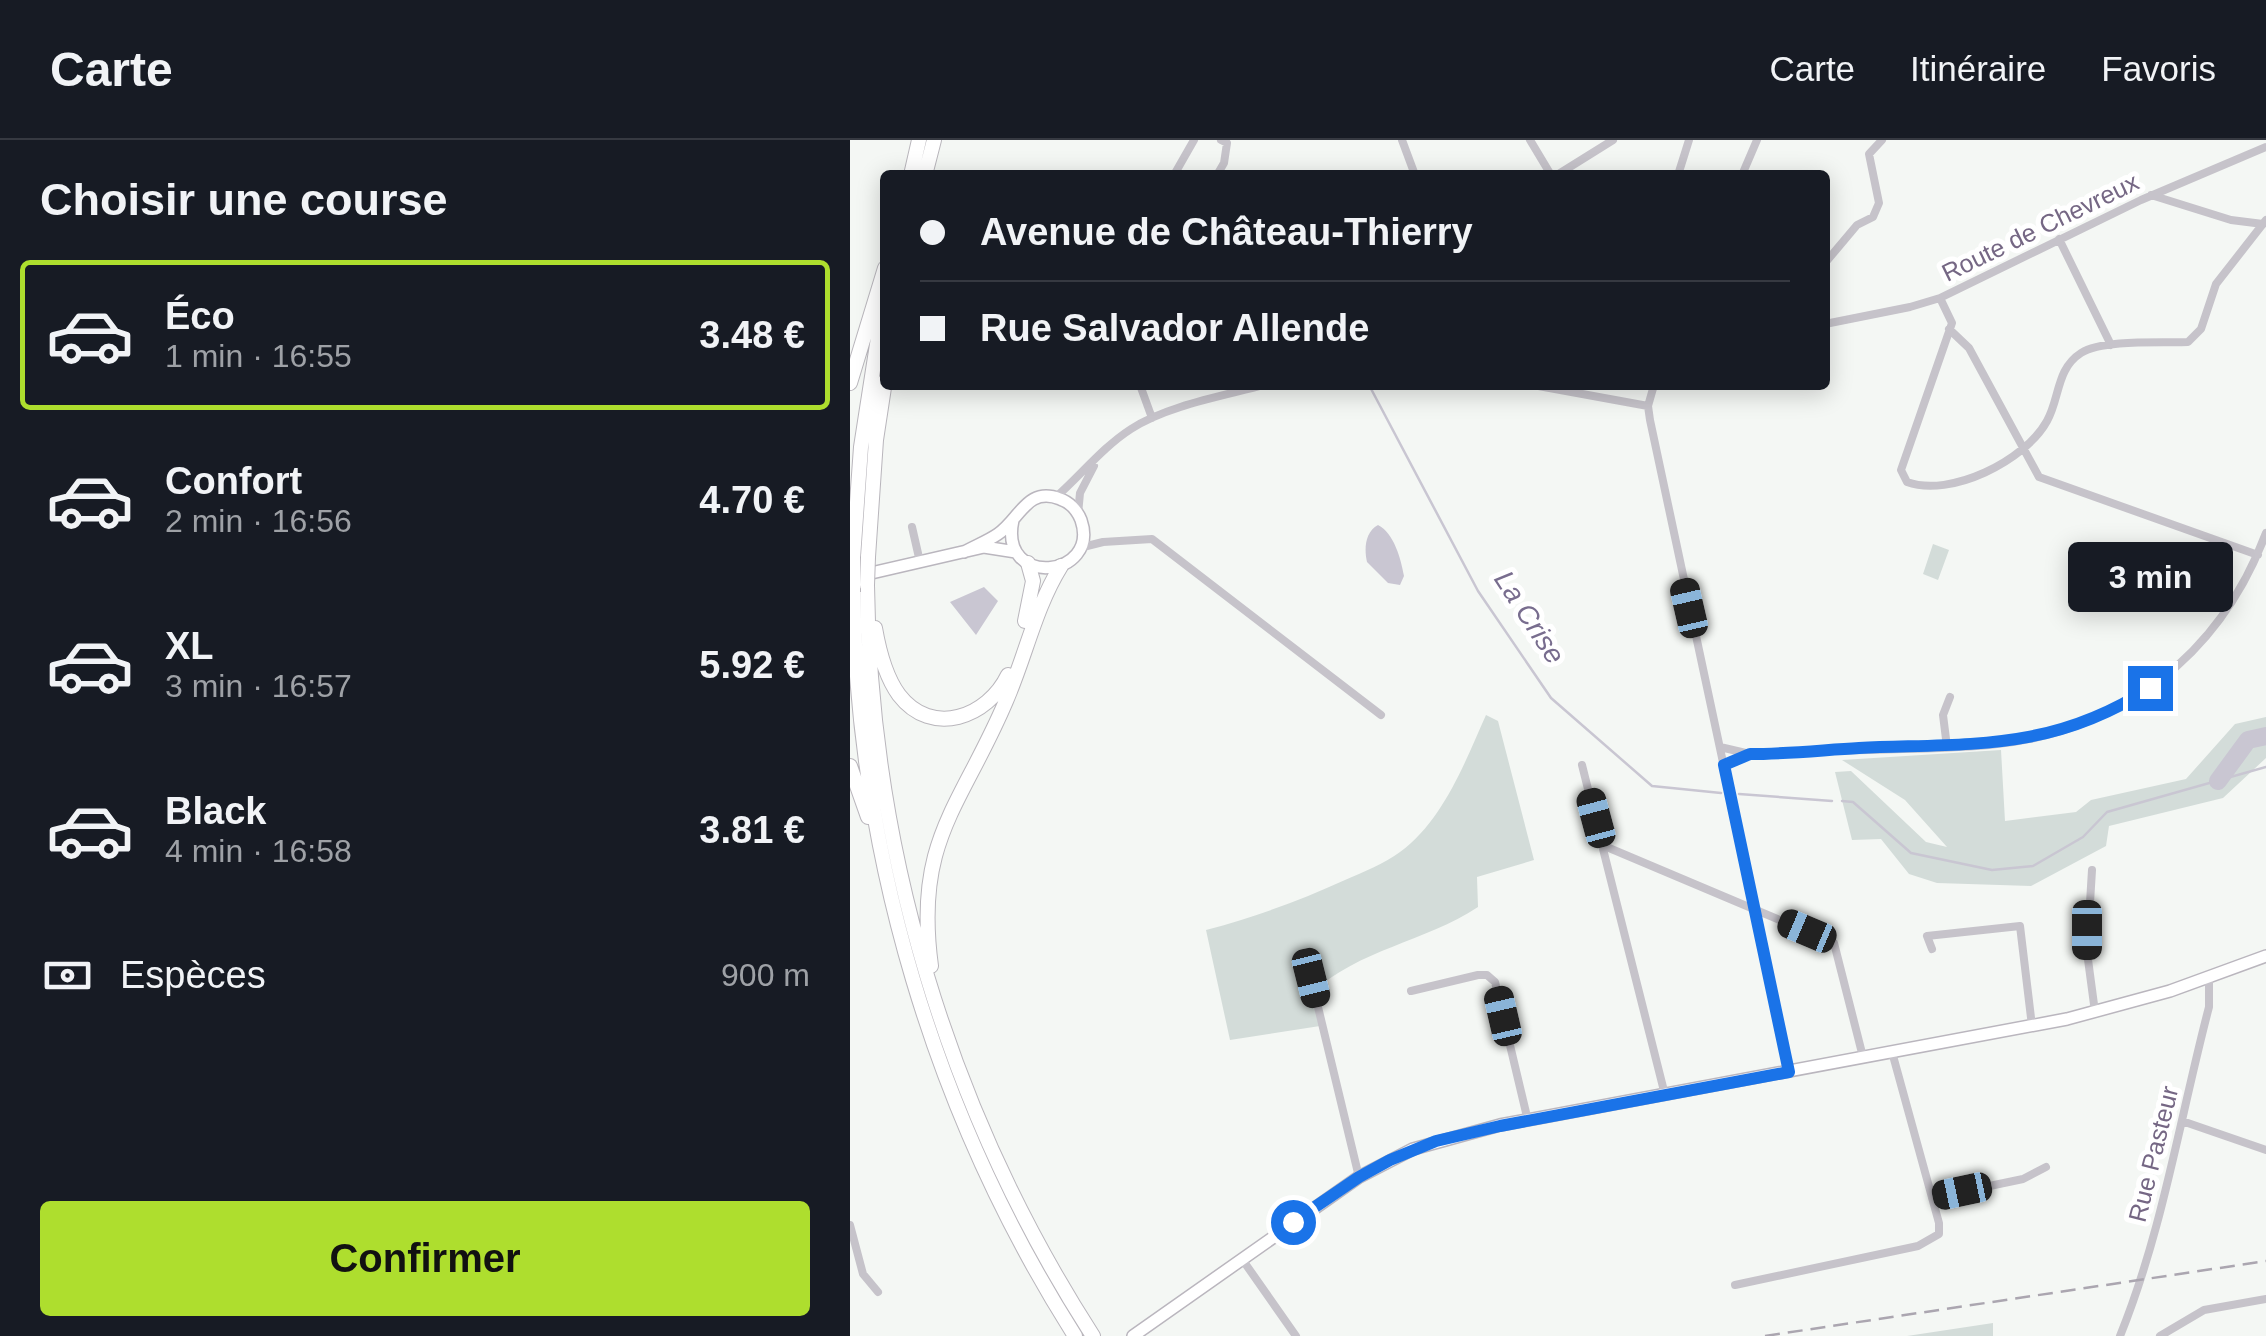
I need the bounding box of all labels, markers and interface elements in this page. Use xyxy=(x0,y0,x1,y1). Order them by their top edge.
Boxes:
text: Carte xyxy=(50,43,173,96)
text: Carte xyxy=(1769,49,1855,88)
text: Itinéraire xyxy=(1910,49,2046,88)
text: Favoris xyxy=(2101,49,2216,88)
street label: Route de Chevreux xyxy=(1937,167,2143,287)
text: Choisir une course xyxy=(40,174,448,225)
text: Avenue de Château-Thierry xyxy=(980,211,1473,253)
icon: car xyxy=(45,290,135,380)
text: Éco xyxy=(165,295,235,337)
text: Rue Salvador Allende xyxy=(980,307,1369,349)
text: 3.48 € xyxy=(699,314,805,356)
text: 1 min · 16:55 xyxy=(165,338,352,374)
icon: car xyxy=(45,455,135,545)
text: Confort xyxy=(165,460,302,502)
text: 4.70 € xyxy=(699,479,805,521)
text: 2 min · 16:56 xyxy=(165,503,352,539)
callout: 3 min xyxy=(2068,543,2232,613)
text: 3 min xyxy=(2109,559,2192,595)
water label: La Crise xyxy=(1488,565,1571,669)
car xyxy=(1668,575,1710,641)
icon: car xyxy=(45,620,135,710)
text: XL xyxy=(165,625,214,667)
text: 5.92 € xyxy=(699,644,805,686)
route end xyxy=(2128,666,2173,711)
text: 3 min · 16:57 xyxy=(165,668,352,704)
icon: car xyxy=(45,785,135,875)
car xyxy=(1574,785,1618,851)
text: Black xyxy=(165,790,266,832)
text: 3.81 € xyxy=(699,809,805,851)
text: 4 min · 16:58 xyxy=(165,833,352,869)
car xyxy=(2072,900,2102,960)
car xyxy=(1774,905,1840,957)
car xyxy=(1289,945,1333,1011)
icon: cash xyxy=(40,948,95,1003)
text: Espèces xyxy=(120,954,266,996)
text: 900 m xyxy=(721,957,810,993)
car xyxy=(1482,983,1524,1049)
street label: Rue Pasteur xyxy=(2123,1083,2183,1225)
car xyxy=(1930,1170,1994,1212)
route start xyxy=(1271,1200,1316,1245)
button: Confirmer xyxy=(40,1201,810,1316)

